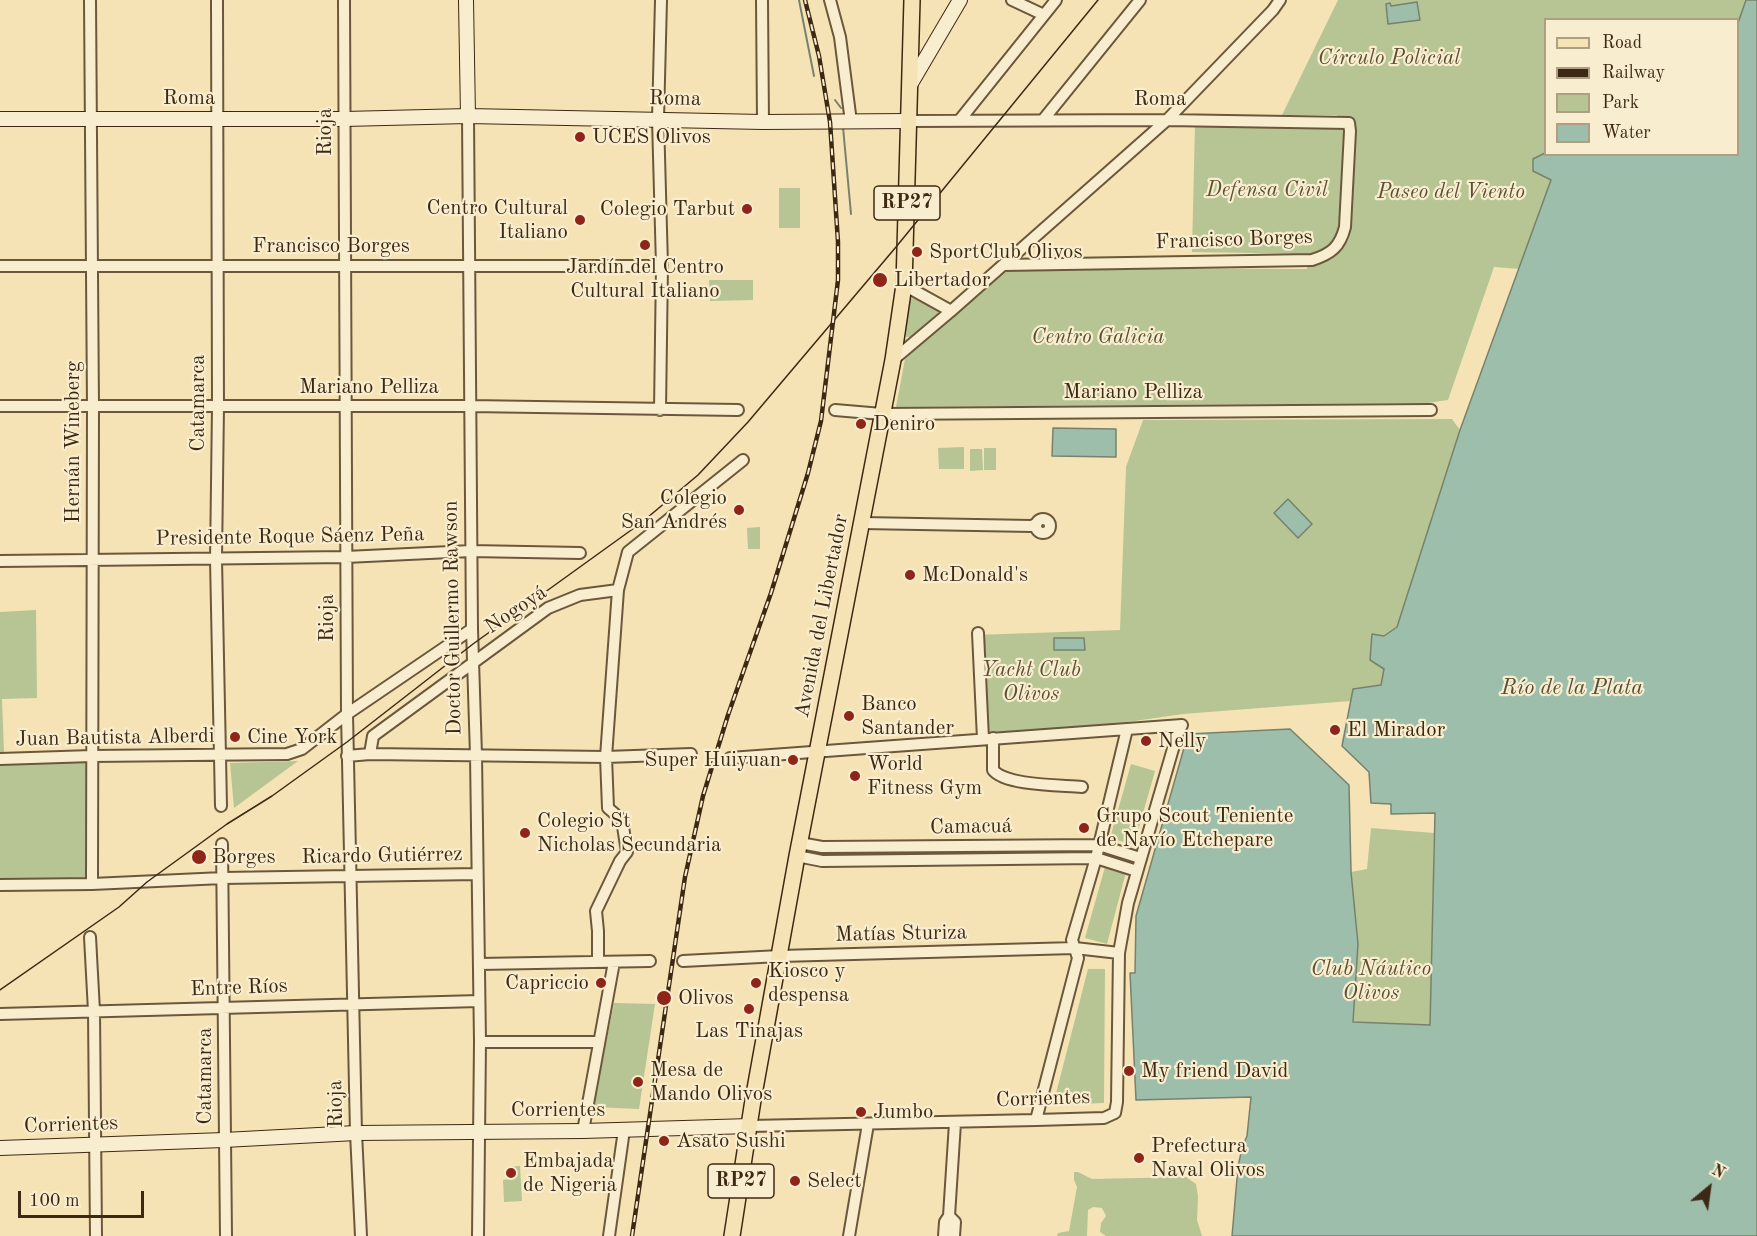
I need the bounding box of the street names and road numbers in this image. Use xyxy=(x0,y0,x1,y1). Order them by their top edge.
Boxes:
street label: Roma xyxy=(163,85,215,111)
street label: Roma xyxy=(649,86,701,112)
street label: Roma xyxy=(1134,86,1186,112)
street label: Rioja xyxy=(312,108,338,156)
road number: RP27 xyxy=(874,186,940,220)
street label: Francisco Borges xyxy=(1155,225,1313,255)
street label: Francisco Borges xyxy=(252,233,410,259)
street label: Catamarca xyxy=(185,354,211,452)
street label: Hernán Wineberg xyxy=(60,361,86,523)
street label: Mariano Pelliza xyxy=(299,374,439,400)
street label: Mariano Pelliza xyxy=(1063,379,1203,405)
street label: Doctor Guillermo Rawson xyxy=(438,500,468,736)
street label: Avenida del Libertador xyxy=(790,512,854,720)
street label: Presidente Roque Sáenz Peña xyxy=(155,522,425,552)
street label: Nogoyá xyxy=(480,580,552,640)
street label: Rioja xyxy=(314,594,340,642)
street label: Juan Bautista Alberdi xyxy=(15,724,215,752)
street label: Camacuá xyxy=(930,814,1012,840)
street label: Ricardo Gutiérrez xyxy=(301,842,463,870)
street label: Matías Sturiza xyxy=(835,920,967,948)
street label: Entre Ríos xyxy=(190,974,288,1002)
street label: Catamarca xyxy=(192,1027,218,1125)
street label: Rioja xyxy=(323,1080,349,1128)
street label: Corrientes xyxy=(995,1085,1091,1113)
street label: Corrientes xyxy=(511,1097,605,1123)
street label: Corrientes xyxy=(23,1111,119,1139)
road number: RP27 xyxy=(708,1164,774,1198)

